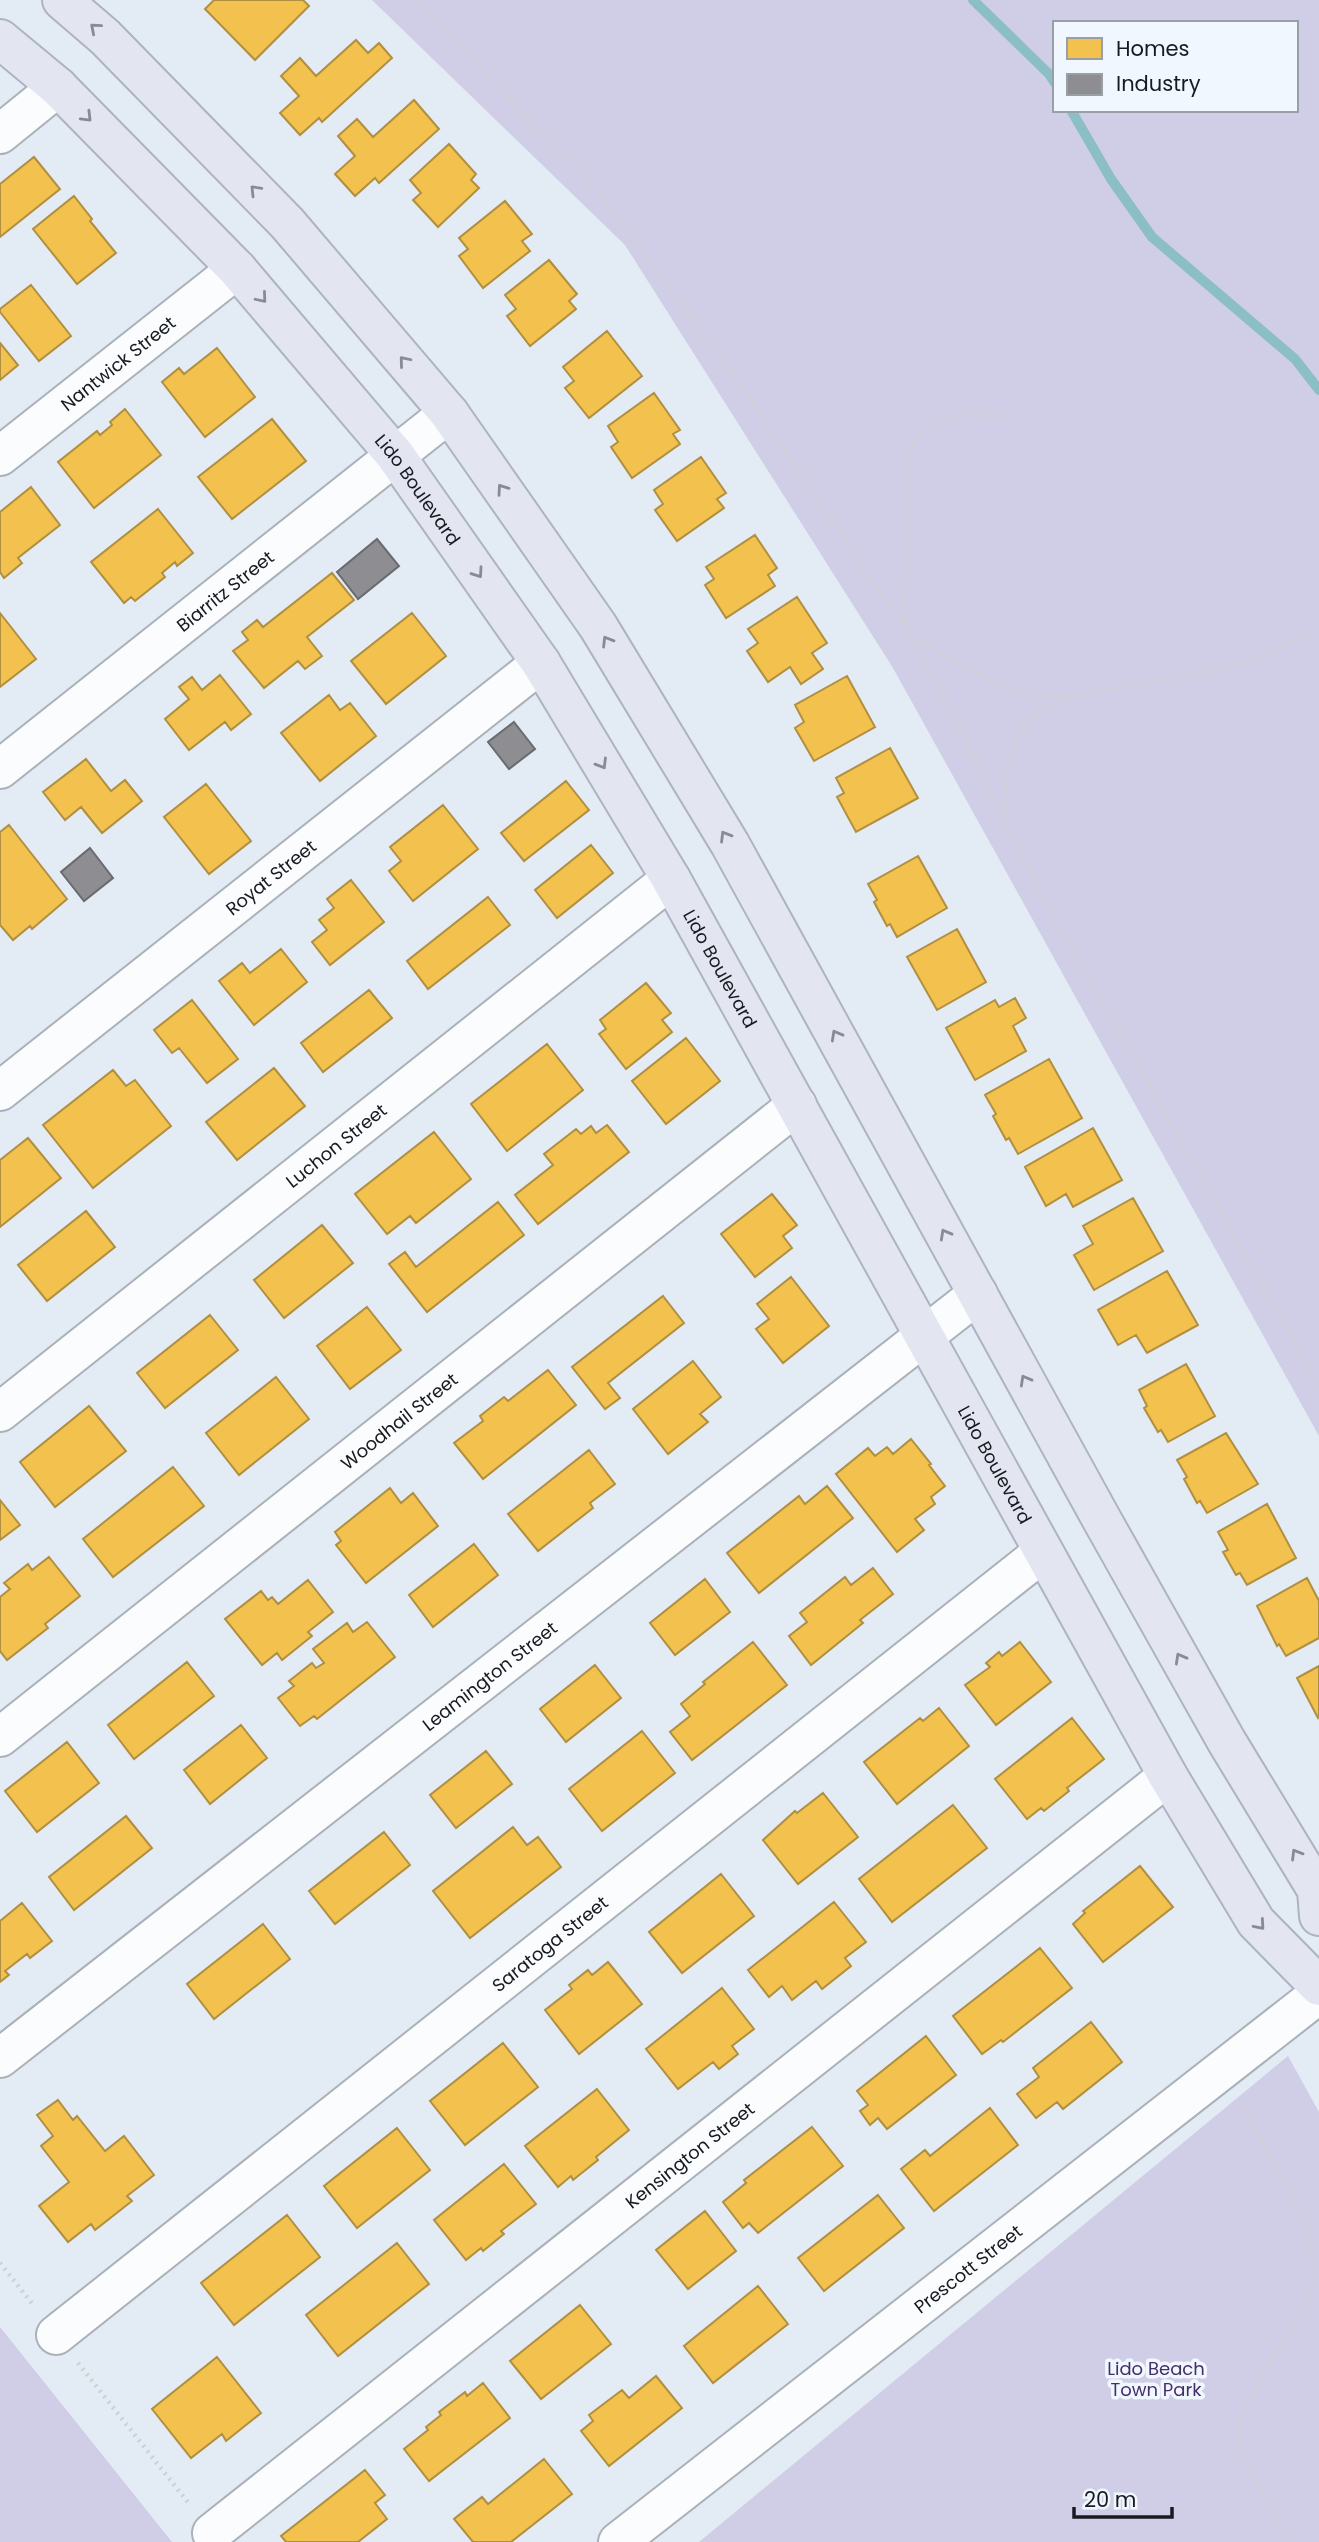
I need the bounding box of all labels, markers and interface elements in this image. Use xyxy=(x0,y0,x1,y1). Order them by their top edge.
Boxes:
legend xyxy=(1053,21,1298,112)
one-way arrow xyxy=(90,24,103,37)
text: Homes xyxy=(1116,34,1190,63)
text: Industry xyxy=(1116,69,1201,98)
one-way arrow xyxy=(79,109,92,122)
one-way arrow xyxy=(250,185,263,198)
one-way arrow xyxy=(254,290,266,303)
street label: Nantwick Street xyxy=(55,310,180,416)
one-way arrow xyxy=(400,357,413,369)
street label: Lido Boulevard xyxy=(370,428,467,550)
one-way arrow xyxy=(498,484,510,497)
street label: Biarritz Street xyxy=(171,544,279,637)
one-way arrow xyxy=(470,565,482,578)
one-way arrow xyxy=(603,636,616,649)
one-way arrow xyxy=(593,757,606,770)
one-way arrow xyxy=(720,830,733,843)
street label: Royat Street xyxy=(220,833,321,921)
street label: Lido Boulevard xyxy=(678,905,763,1032)
one-way arrow xyxy=(831,1029,844,1042)
street label: Luchon Street xyxy=(280,1097,392,1193)
one-way arrow xyxy=(940,1229,953,1241)
street label: Woodhail Street xyxy=(335,1367,463,1475)
one-way arrow xyxy=(1020,1375,1034,1387)
street label: Lido Boulevard xyxy=(952,1401,1038,1528)
street label: Leamington Street xyxy=(417,1615,562,1736)
one-way arrow xyxy=(1175,1653,1188,1666)
one-way arrow xyxy=(1291,1849,1304,1862)
street label: Saratoga Street xyxy=(486,1890,613,1997)
one-way arrow xyxy=(1252,1917,1264,1930)
street label: Kensington Street xyxy=(620,2096,759,2214)
street label: Prescott Street xyxy=(909,2218,1027,2319)
park label: Lido Beach Town Park xyxy=(1107,2356,1205,2402)
scale bar xyxy=(1074,2476,1172,2520)
text: 20 m xyxy=(1084,2485,1137,2514)

